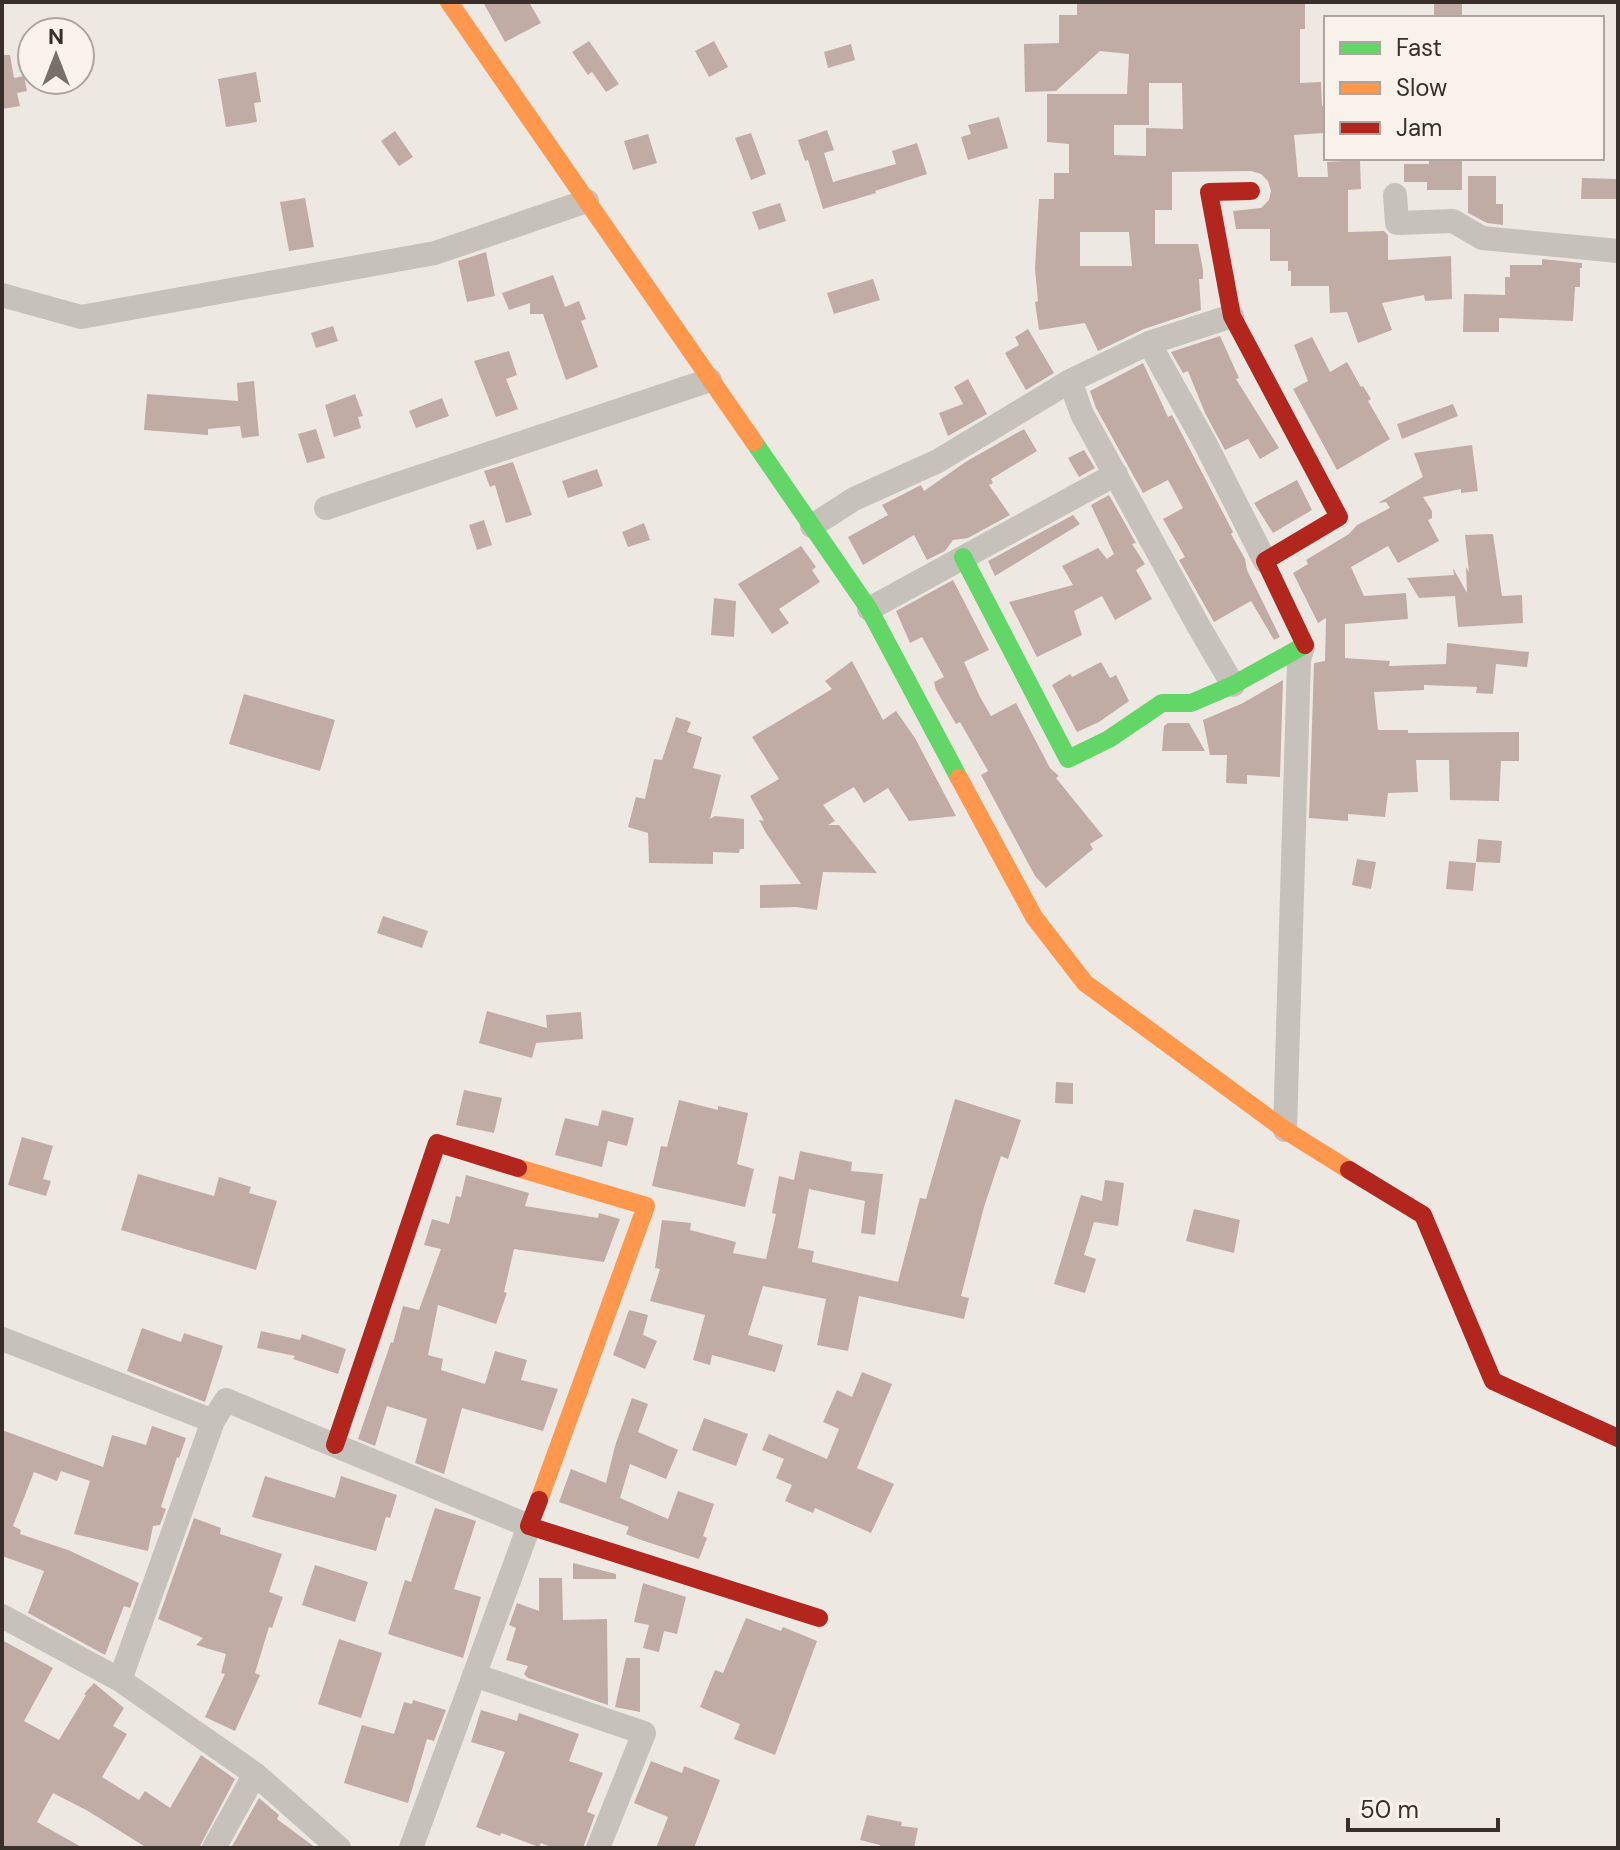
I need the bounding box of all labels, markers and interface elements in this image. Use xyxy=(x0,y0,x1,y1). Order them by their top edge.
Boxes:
north arrow xyxy=(16,16,96,96)
legend xyxy=(1324,16,1604,160)
text: N xyxy=(48,22,64,51)
text: Fast xyxy=(1396,32,1442,63)
text: Slow xyxy=(1396,72,1447,103)
text: Jam xyxy=(1396,112,1442,143)
scale bar xyxy=(1348,1782,1498,1832)
text: 50 m xyxy=(1360,1794,1419,1825)

